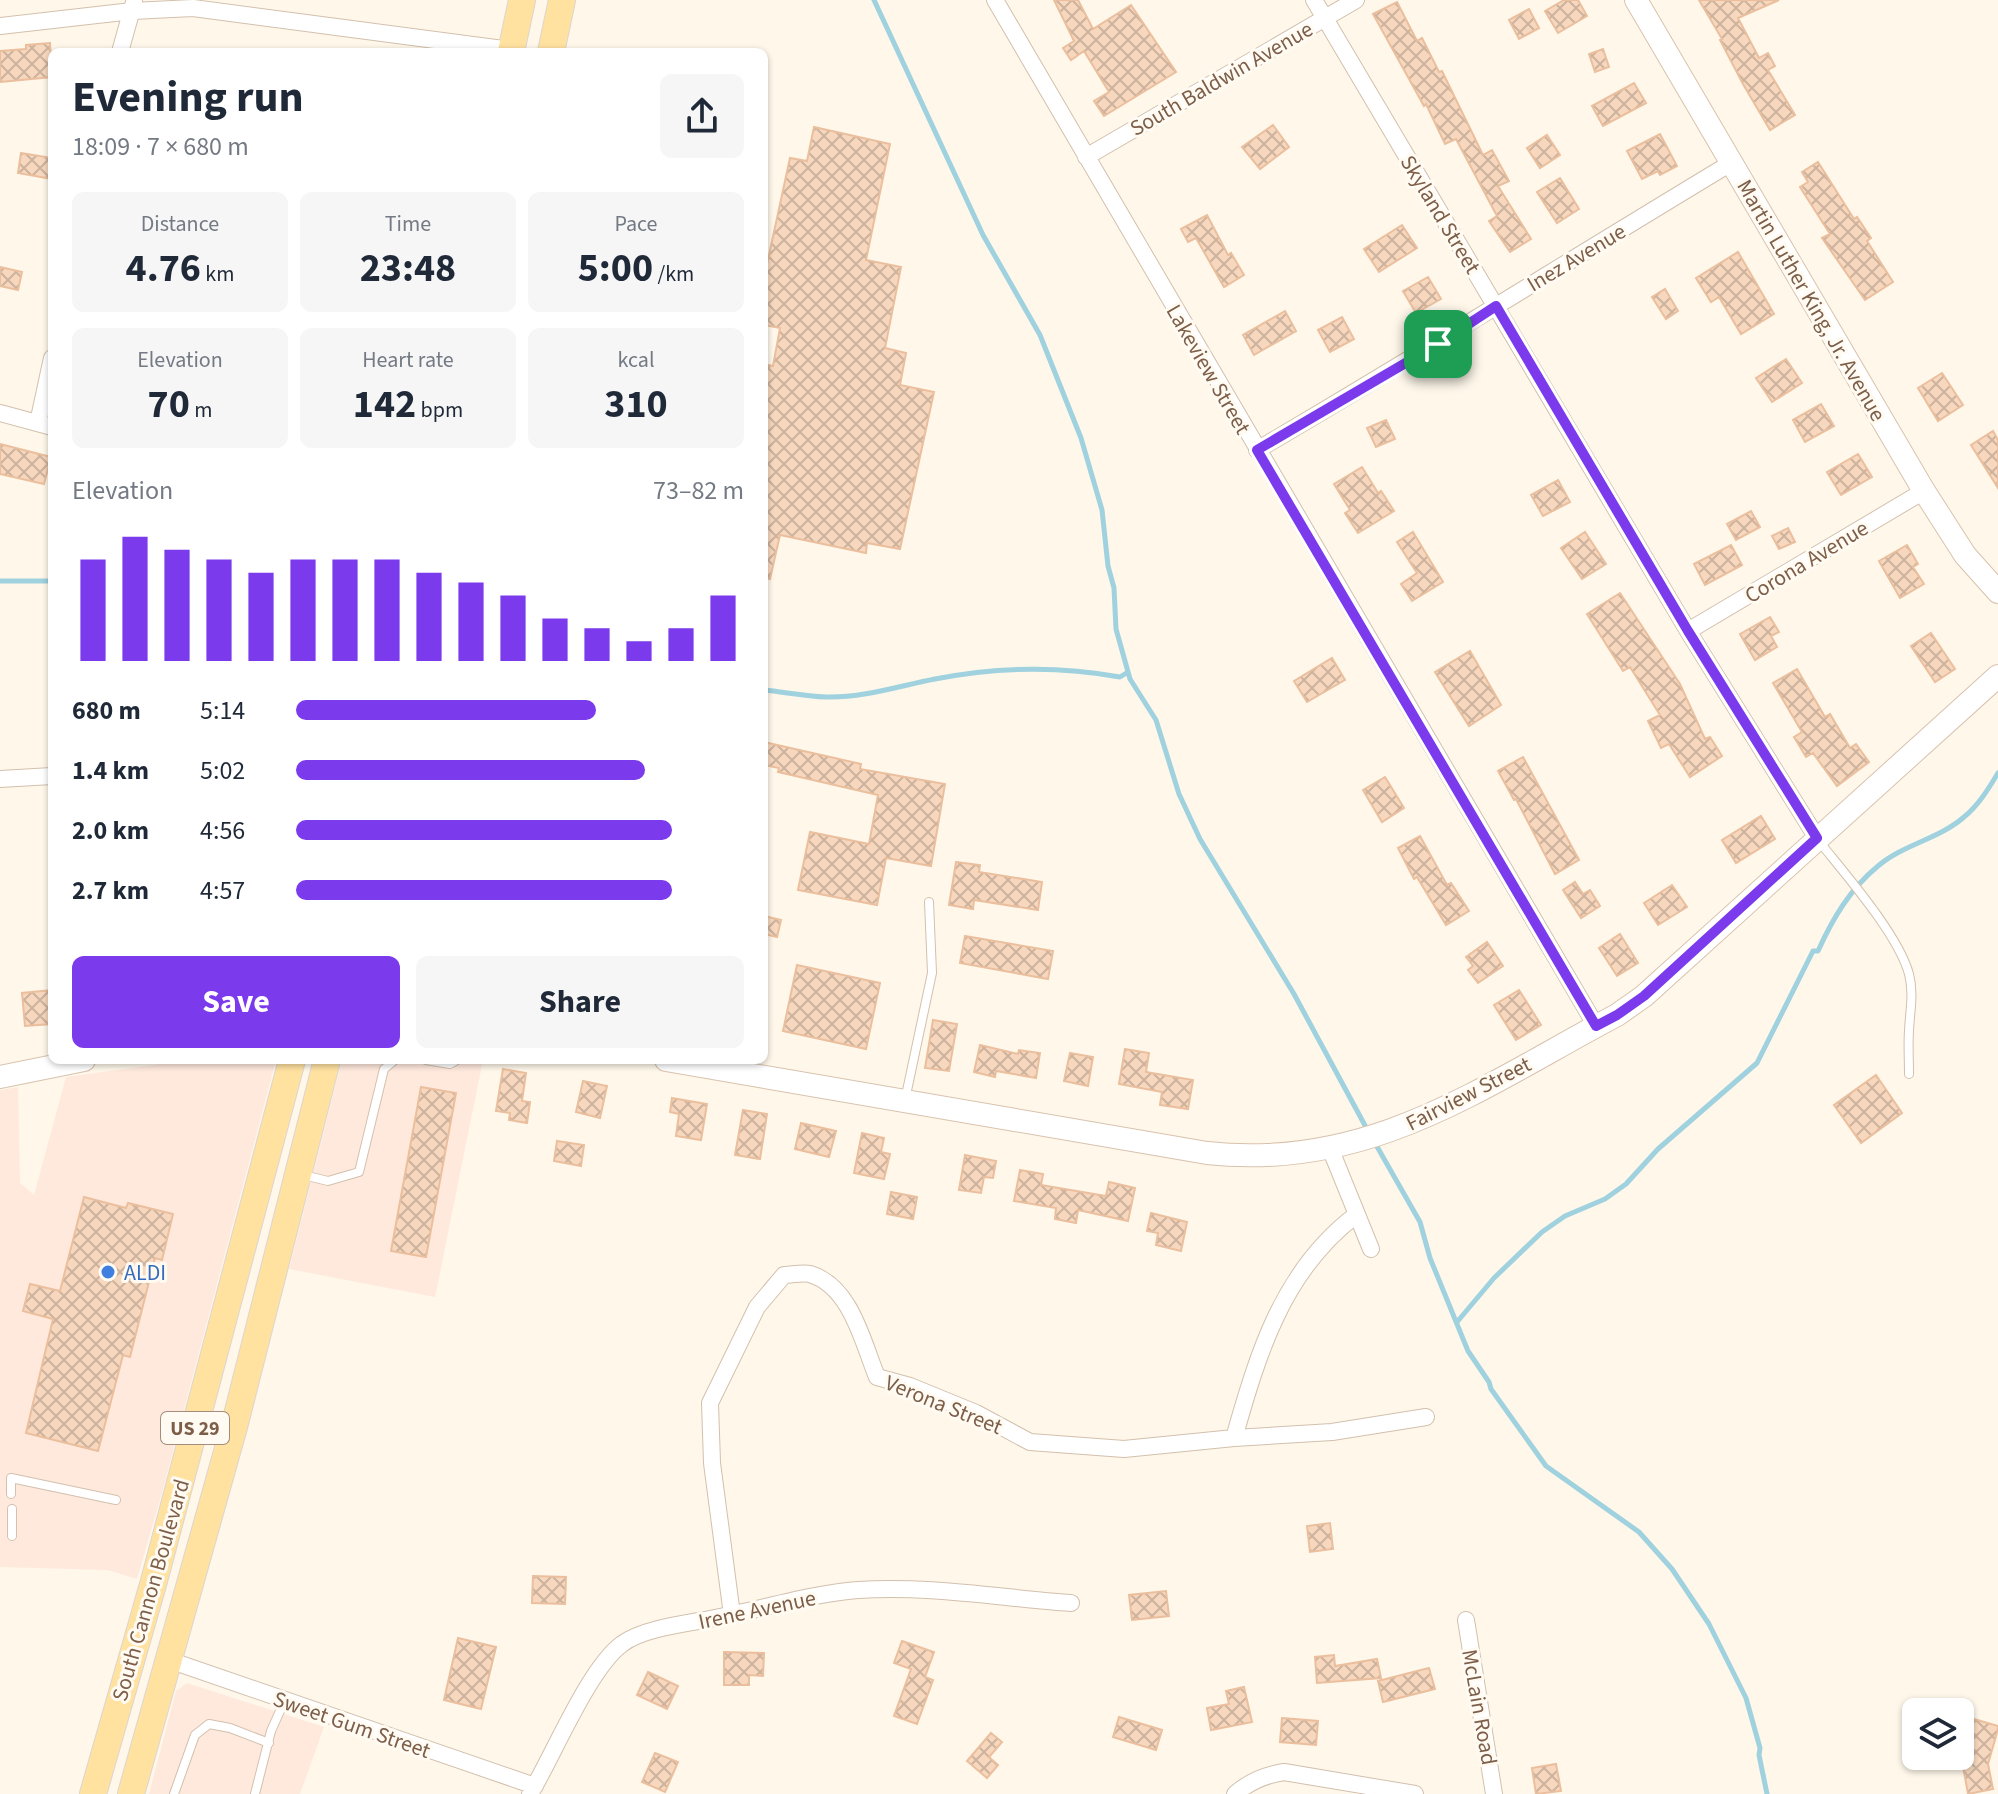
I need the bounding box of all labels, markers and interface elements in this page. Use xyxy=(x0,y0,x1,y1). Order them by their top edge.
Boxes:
street label: South Baldwin Avenue xyxy=(1124,13,1319,144)
text: Evening run xyxy=(72,66,304,129)
button: share xyxy=(660,74,744,158)
text: 18:09 · 7 × 680 m xyxy=(72,128,249,165)
street label: Skyland Street xyxy=(1392,149,1488,280)
street label: Martin Luther King, Jr. Avenue xyxy=(1729,174,1894,427)
text: Distance xyxy=(141,208,219,240)
text: Time xyxy=(385,208,431,240)
text: Pace xyxy=(614,208,658,240)
street label: Inez Avenue xyxy=(1521,216,1632,300)
text: 4.76 xyxy=(126,240,201,297)
text: 23:48 xyxy=(360,240,456,297)
text: 5:00 xyxy=(578,240,653,297)
text: km xyxy=(201,258,234,290)
text: /km xyxy=(653,258,694,290)
street label: Lakeview Street xyxy=(1158,299,1259,441)
pin xyxy=(1404,310,1472,378)
icon: arrive xyxy=(1416,322,1460,366)
text: Elevation xyxy=(137,344,223,376)
text: Heart rate xyxy=(362,344,454,376)
text: kcal xyxy=(617,344,655,376)
text: 70 xyxy=(148,376,190,433)
text: 142 xyxy=(353,376,416,433)
text: 310 xyxy=(604,376,668,433)
text: m xyxy=(190,394,212,426)
text: bpm xyxy=(416,394,463,426)
text: Elevation xyxy=(72,472,173,509)
text: 73–82 m xyxy=(653,472,744,509)
street label: Corona Avenue xyxy=(1739,512,1874,611)
text: 680 m xyxy=(72,692,141,729)
text: 5:14 xyxy=(200,692,245,729)
text: 1.4 km xyxy=(72,752,149,789)
text: 5:02 xyxy=(200,752,245,789)
text: 2.0 km xyxy=(72,812,149,849)
text: 4:56 xyxy=(200,812,245,849)
text: 2.7 km xyxy=(72,872,149,909)
text: 4:57 xyxy=(200,872,245,909)
button: Save xyxy=(72,956,400,1048)
button: Share xyxy=(416,956,744,1048)
street label: Fairview Street xyxy=(1400,1048,1537,1139)
place label: ALDI xyxy=(124,1257,166,1289)
marker: ALDI xyxy=(99,1263,117,1281)
street label: Verona Street xyxy=(880,1367,1008,1443)
road number: US 29 xyxy=(161,1412,229,1444)
street label: South Cannon Boulevard xyxy=(104,1476,198,1705)
street label: Irene Avenue xyxy=(696,1582,819,1638)
street label: McLain Road xyxy=(1453,1647,1505,1768)
street label: Sweet Gum Street xyxy=(269,1683,435,1767)
map controls xyxy=(1902,1698,1974,1770)
button: layers xyxy=(1902,1698,1974,1770)

